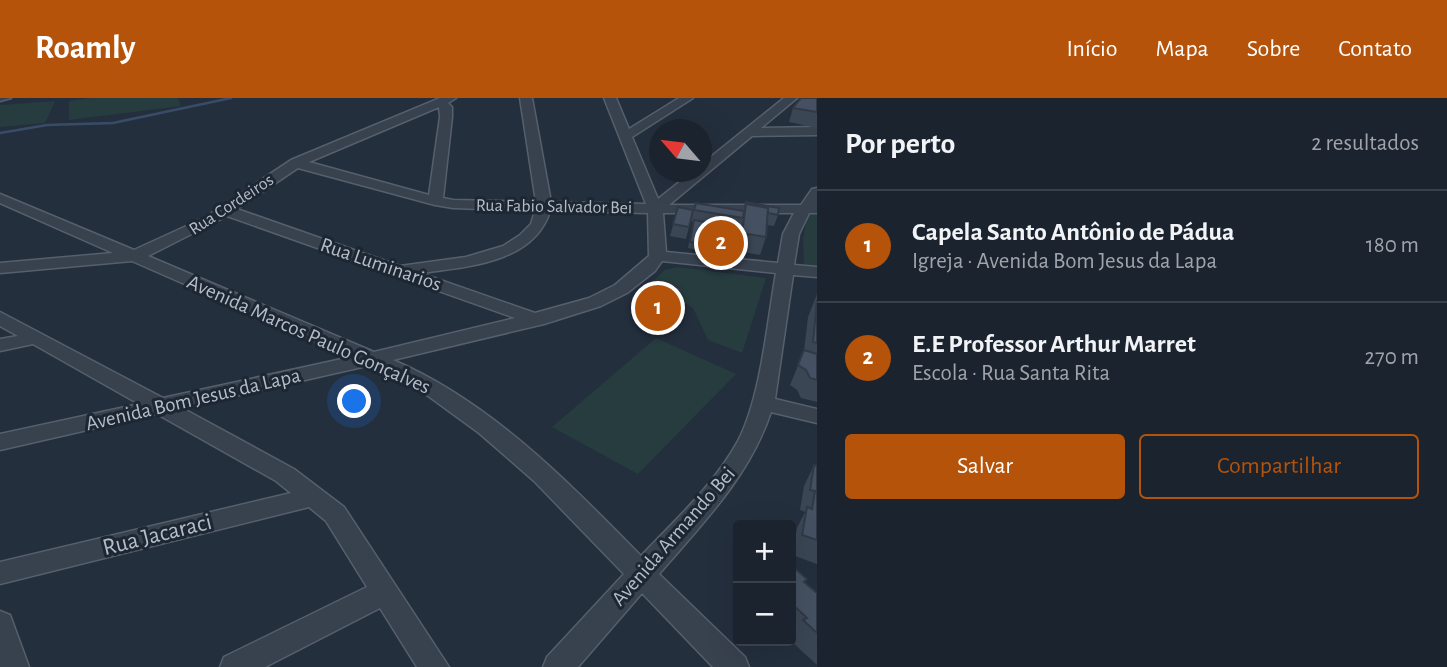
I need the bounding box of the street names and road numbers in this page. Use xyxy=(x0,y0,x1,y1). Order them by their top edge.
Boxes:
street label: Rua Cordeiros xyxy=(186,171,277,239)
street label: Rua Fabio Salvador Bei xyxy=(476,197,632,217)
street label: Rua Luminarios xyxy=(318,234,444,295)
street label: Avenida Marcos Paulo Gonçalves xyxy=(184,271,434,398)
street label: Avenida Bom Jesus da Lapa xyxy=(84,364,303,434)
street label: Avenida Armando Bei xyxy=(608,463,739,610)
street label: Rua Jacaraci xyxy=(100,510,214,560)

